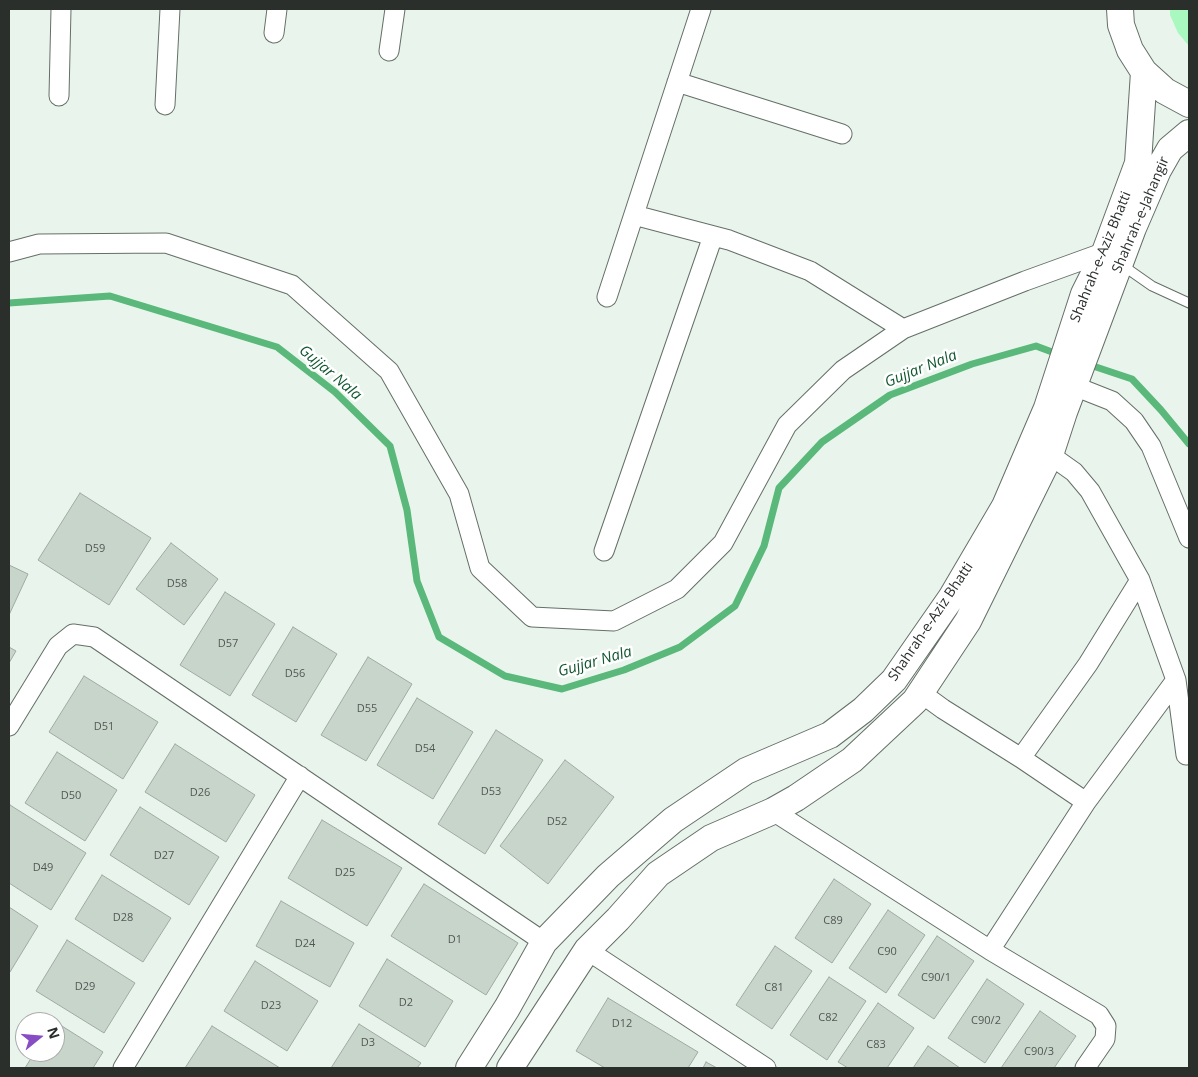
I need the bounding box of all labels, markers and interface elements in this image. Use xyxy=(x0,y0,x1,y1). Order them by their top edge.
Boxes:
street label: Shahrah-e-Jahangir xyxy=(1109,154,1173,276)
street label: Shahrah-e-Aziz Bhatti xyxy=(1067,189,1135,325)
water label: Gujjar Nala xyxy=(295,342,365,404)
water label: Gujjar Nala xyxy=(882,346,960,392)
house number: D59 xyxy=(85,542,105,556)
street label: Shahrah-e-Aziz Bhatti xyxy=(885,559,977,685)
house number: D58 xyxy=(167,577,187,591)
house number: D57 xyxy=(218,637,238,651)
water label: Gujjar Nala xyxy=(556,643,634,681)
house number: D56 xyxy=(285,667,305,681)
house number: D55 xyxy=(357,702,377,716)
house number: D51 xyxy=(94,720,114,734)
house number: D54 xyxy=(415,742,435,756)
house number: D53 xyxy=(481,785,501,799)
house number: D26 xyxy=(190,786,210,800)
house number: D50 xyxy=(61,789,81,803)
house number: D52 xyxy=(547,815,567,829)
house number: D27 xyxy=(154,849,174,863)
house number: D49 xyxy=(33,861,53,875)
house number: D25 xyxy=(335,866,355,880)
house number: D28 xyxy=(113,911,133,925)
house number: C89 xyxy=(823,914,843,928)
house number: D1 xyxy=(448,933,462,947)
house number: D24 xyxy=(295,937,315,951)
house number: C90 xyxy=(877,945,897,959)
house number: C90/1 xyxy=(921,971,951,985)
house number: D29 xyxy=(75,980,95,994)
house number: C81 xyxy=(764,981,784,995)
house number: D2 xyxy=(399,996,413,1010)
house number: D23 xyxy=(261,999,281,1013)
house number: C82 xyxy=(818,1011,838,1025)
north arrow xyxy=(15,1012,65,1062)
house number: C90/2 xyxy=(971,1014,1001,1028)
house number: D12 xyxy=(612,1017,632,1031)
text: N xyxy=(43,1025,65,1041)
house number: D3 xyxy=(361,1036,375,1050)
house number: C83 xyxy=(866,1038,886,1052)
house number: C90/3 xyxy=(1024,1045,1054,1059)

